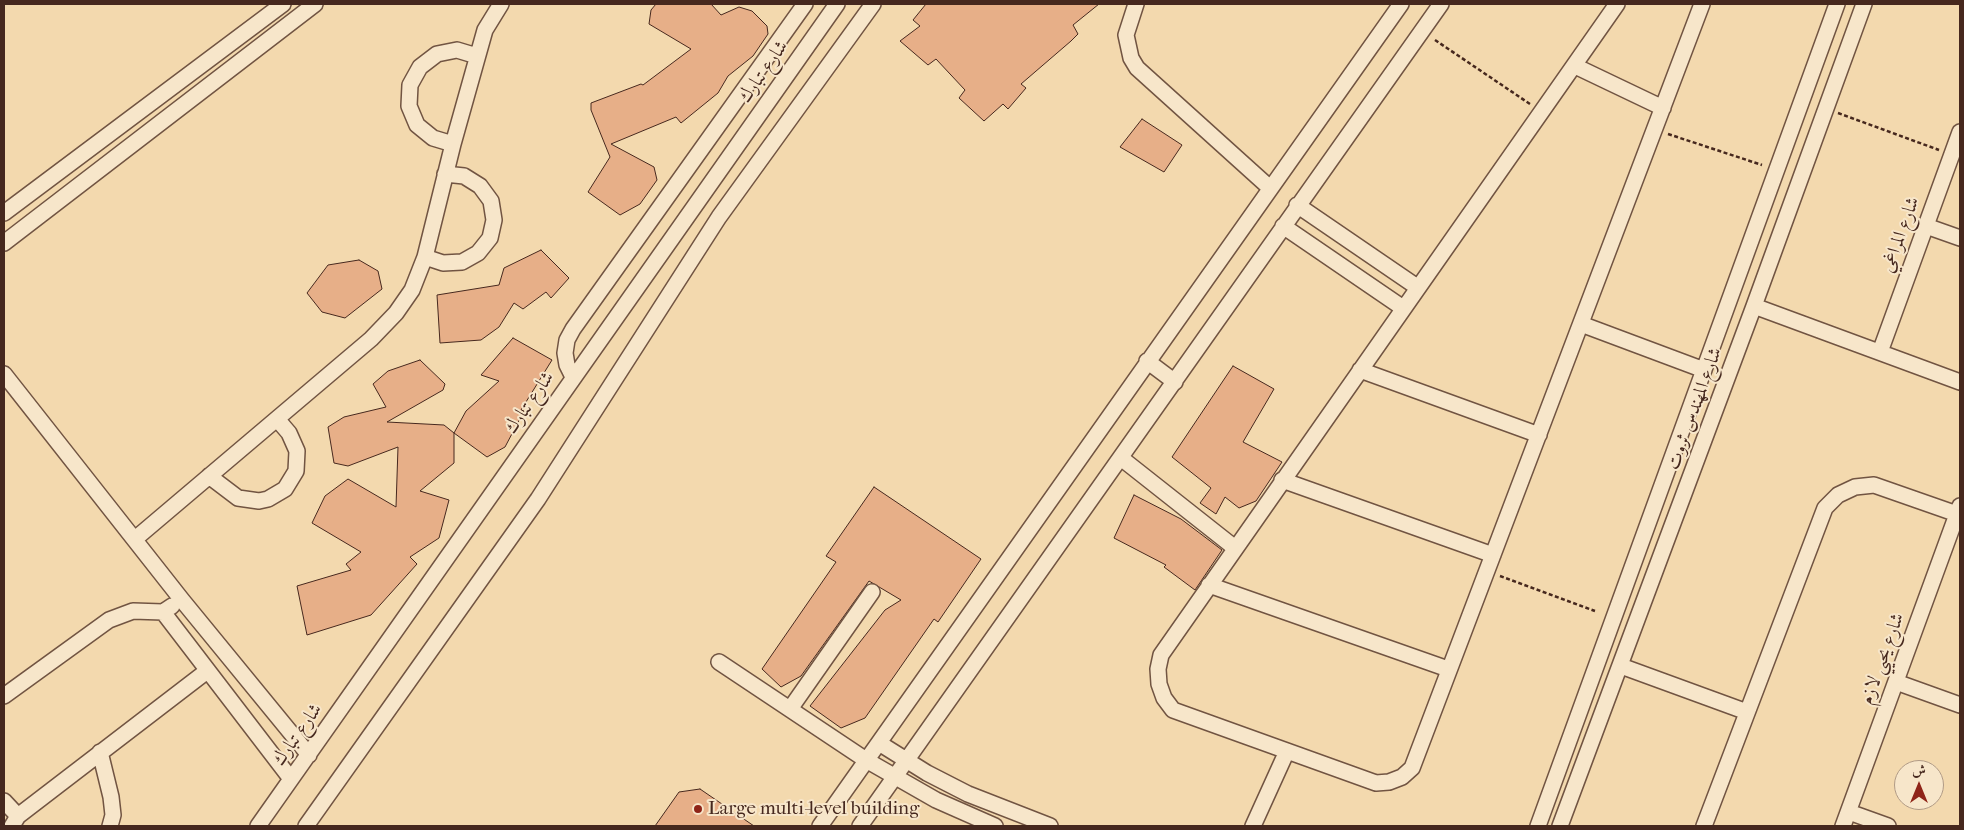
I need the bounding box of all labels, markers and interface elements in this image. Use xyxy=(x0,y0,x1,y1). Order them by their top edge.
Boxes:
street label: شارع تبارك xyxy=(734,36,794,108)
street label: شارع المراغي xyxy=(1877,194,1925,276)
street label: شارع المهندس ثروت xyxy=(1662,345,1728,473)
street label: شارع تبارك xyxy=(500,367,560,439)
street label: شارع يحيي لازم xyxy=(1856,610,1910,708)
street label: شارع تبارك xyxy=(268,699,328,771)
north arrow xyxy=(1894,760,1944,810)
text: ش xyxy=(1912,762,1926,779)
place label: Large multi-level building xyxy=(708,798,919,820)
marker: Large multi-level building xyxy=(692,803,704,815)

